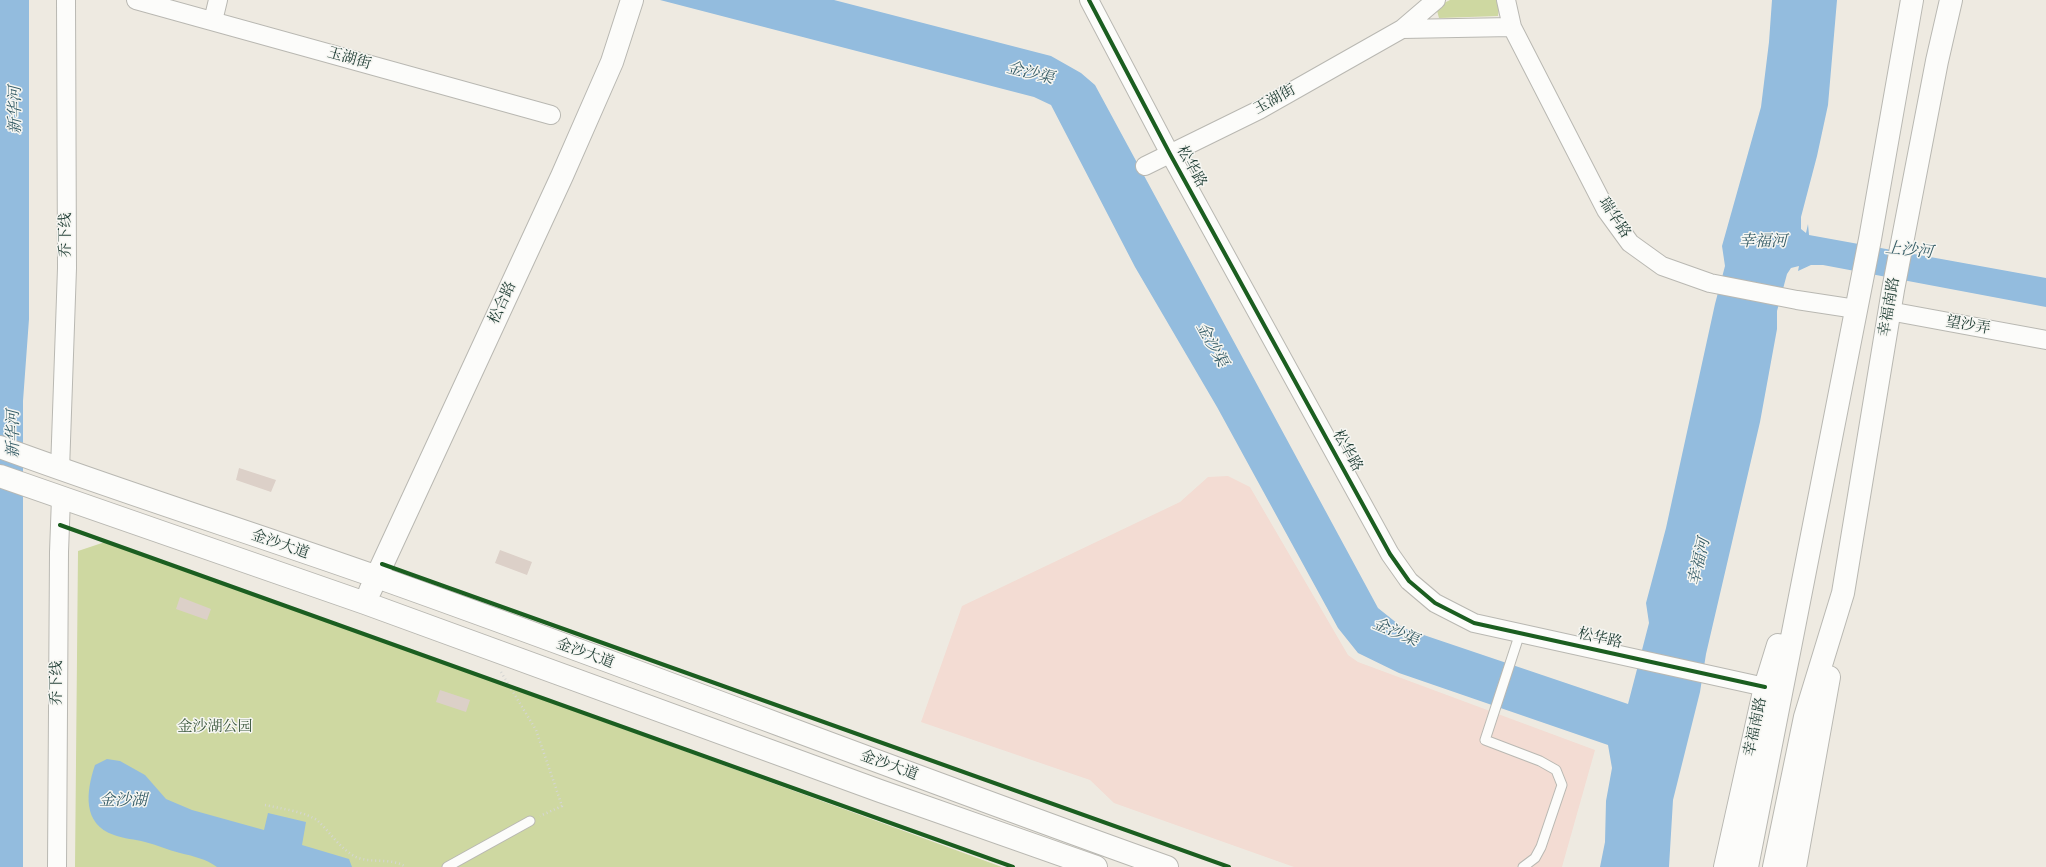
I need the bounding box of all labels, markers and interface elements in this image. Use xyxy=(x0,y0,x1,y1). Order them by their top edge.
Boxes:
street label: 玉湖街 xyxy=(325,44,373,74)
water label: 金沙渠 xyxy=(1004,59,1056,89)
street label: 玉湖街 xyxy=(1251,81,1299,119)
water label: 新华河 xyxy=(6,86,26,134)
street label: 松华路 xyxy=(1172,143,1210,191)
street label: 瑞华路 xyxy=(1594,194,1634,242)
street label: 乔下线 xyxy=(58,213,76,257)
water label: 幸福河 xyxy=(1739,232,1787,252)
water label: 上沙河 xyxy=(1884,239,1934,263)
street label: 幸福南路 xyxy=(1876,276,1904,338)
street label: 松合路 xyxy=(485,279,521,327)
street label: 望沙弄 xyxy=(1944,313,1992,339)
water label: 金沙渠 xyxy=(1191,319,1231,371)
water label: 新华河 xyxy=(4,410,24,458)
street label: 松华路 xyxy=(1328,427,1366,475)
street label: 金沙大道 xyxy=(249,527,311,563)
water label: 幸福河 xyxy=(1685,536,1715,588)
water label: 金沙渠 xyxy=(1369,615,1421,651)
street label: 松华路 xyxy=(1576,625,1624,653)
street label: 金沙大道 xyxy=(554,635,616,673)
street label: 乔下线 xyxy=(49,661,67,705)
street label: 幸福南路 xyxy=(1741,696,1771,758)
park label: 金沙湖公园 xyxy=(178,719,252,737)
street label: 金沙大道 xyxy=(858,747,920,785)
water label: 金沙湖 xyxy=(99,791,147,811)

